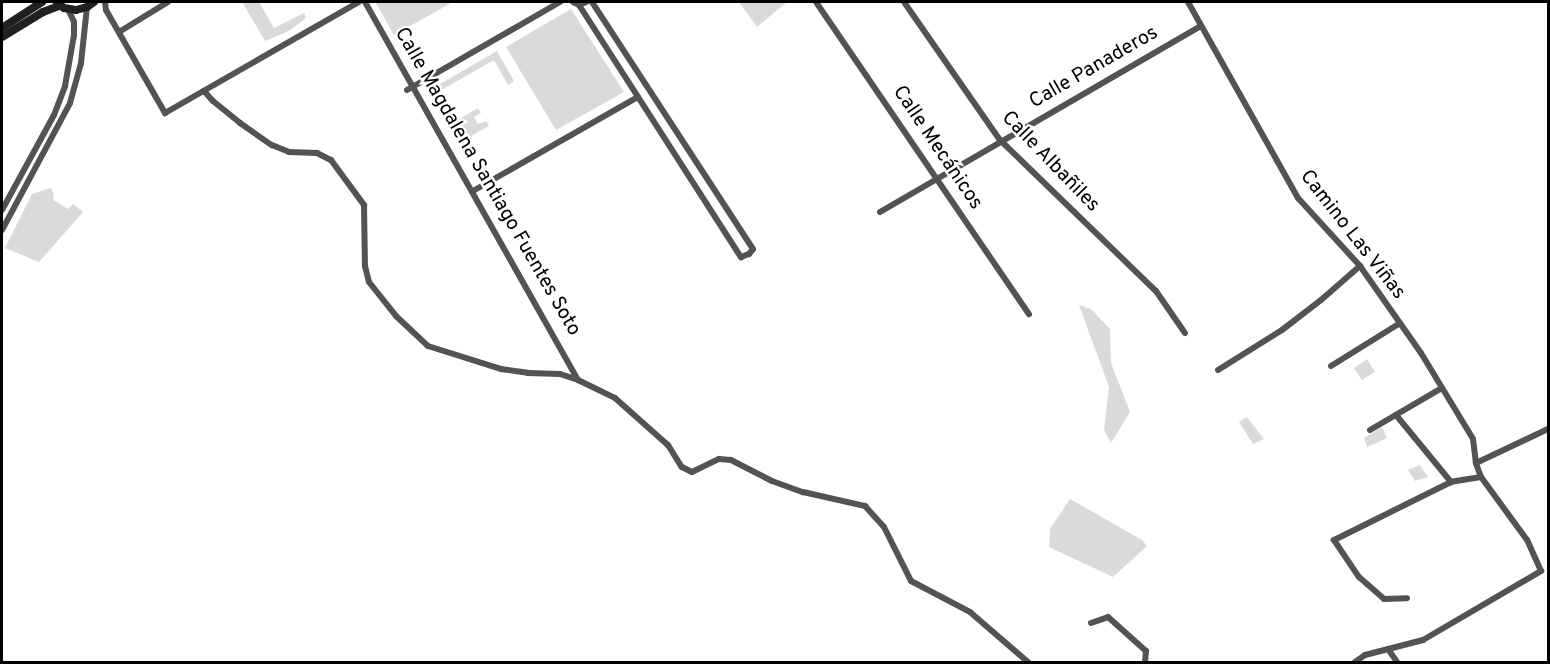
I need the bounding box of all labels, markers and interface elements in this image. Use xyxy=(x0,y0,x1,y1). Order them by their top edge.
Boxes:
street label: Calle Panaderos xyxy=(1025,22,1163,114)
street label: Calle Magdalena Santiago Fuentes Soto xyxy=(389,24,585,340)
street label: Calle Mecánicos xyxy=(887,82,987,214)
street label: Calle Albañiles xyxy=(996,106,1104,218)
street label: Camino Las Viñas xyxy=(1294,165,1410,305)

